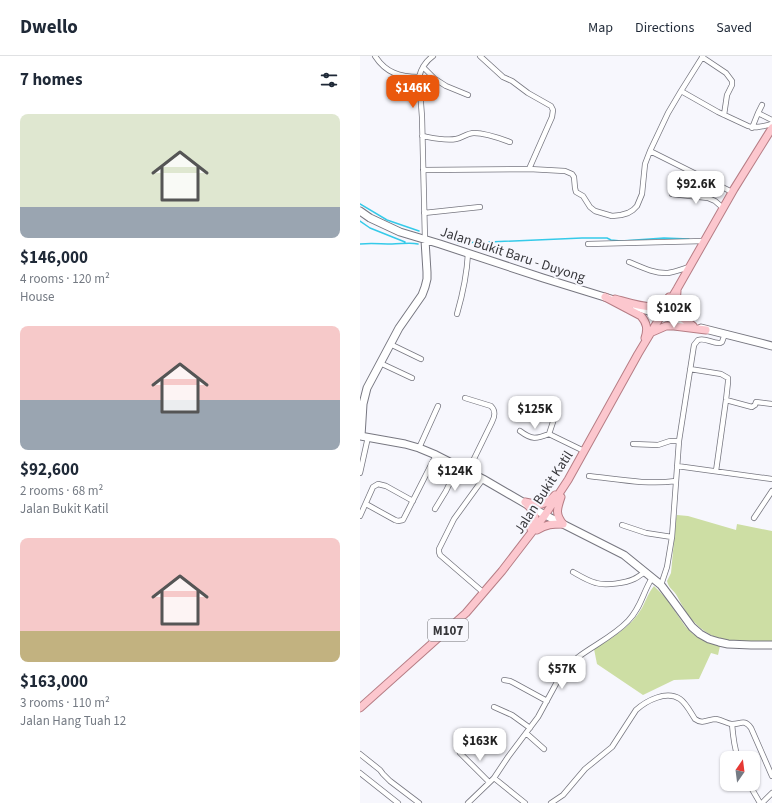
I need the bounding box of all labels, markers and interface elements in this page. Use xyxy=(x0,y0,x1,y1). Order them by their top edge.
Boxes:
text: Dwello xyxy=(20,14,78,41)
text: Map xyxy=(588,18,613,38)
text: Directions xyxy=(635,18,694,38)
text: Saved xyxy=(716,18,752,38)
text: 7 homes xyxy=(20,68,82,92)
icon: filters xyxy=(318,69,340,91)
pin: $146K xyxy=(385,75,441,109)
text: $146K xyxy=(395,79,431,97)
icon: home xyxy=(144,140,216,212)
pin: $92.6K xyxy=(663,171,729,205)
text: $92.6K xyxy=(676,175,716,193)
street label: Jalan Bukit Baru - Duyong xyxy=(438,222,588,288)
text: $146,000 xyxy=(20,246,88,270)
text: 4 rooms · 120 m² xyxy=(20,270,110,288)
text: House xyxy=(20,288,55,306)
pin: $102K xyxy=(646,295,702,329)
text: $102K xyxy=(656,299,692,317)
icon: home xyxy=(144,352,216,424)
pin: $125K xyxy=(507,396,563,430)
text: $125K xyxy=(517,400,553,418)
street label: Jalan Bukit Katil xyxy=(509,447,578,538)
text: $92,600 xyxy=(20,458,79,482)
pin: $124K xyxy=(427,458,483,492)
text: $124K xyxy=(437,462,473,480)
text: 2 rooms · 68 m² xyxy=(20,482,103,500)
text: Jalan Bukit Katil xyxy=(20,500,109,518)
icon: home xyxy=(144,564,216,636)
road number: M107 xyxy=(428,619,468,641)
pin: $57K xyxy=(538,656,586,690)
text: $57K xyxy=(548,660,576,678)
text: $163,000 xyxy=(20,670,88,694)
text: 3 rooms · 110 m² xyxy=(20,694,110,712)
text: Jalan Hang Tuah 12 xyxy=(20,712,126,730)
pin: $163K xyxy=(452,728,508,762)
text: $163K xyxy=(462,732,498,750)
north arrow xyxy=(720,751,760,791)
map controls xyxy=(720,751,760,791)

